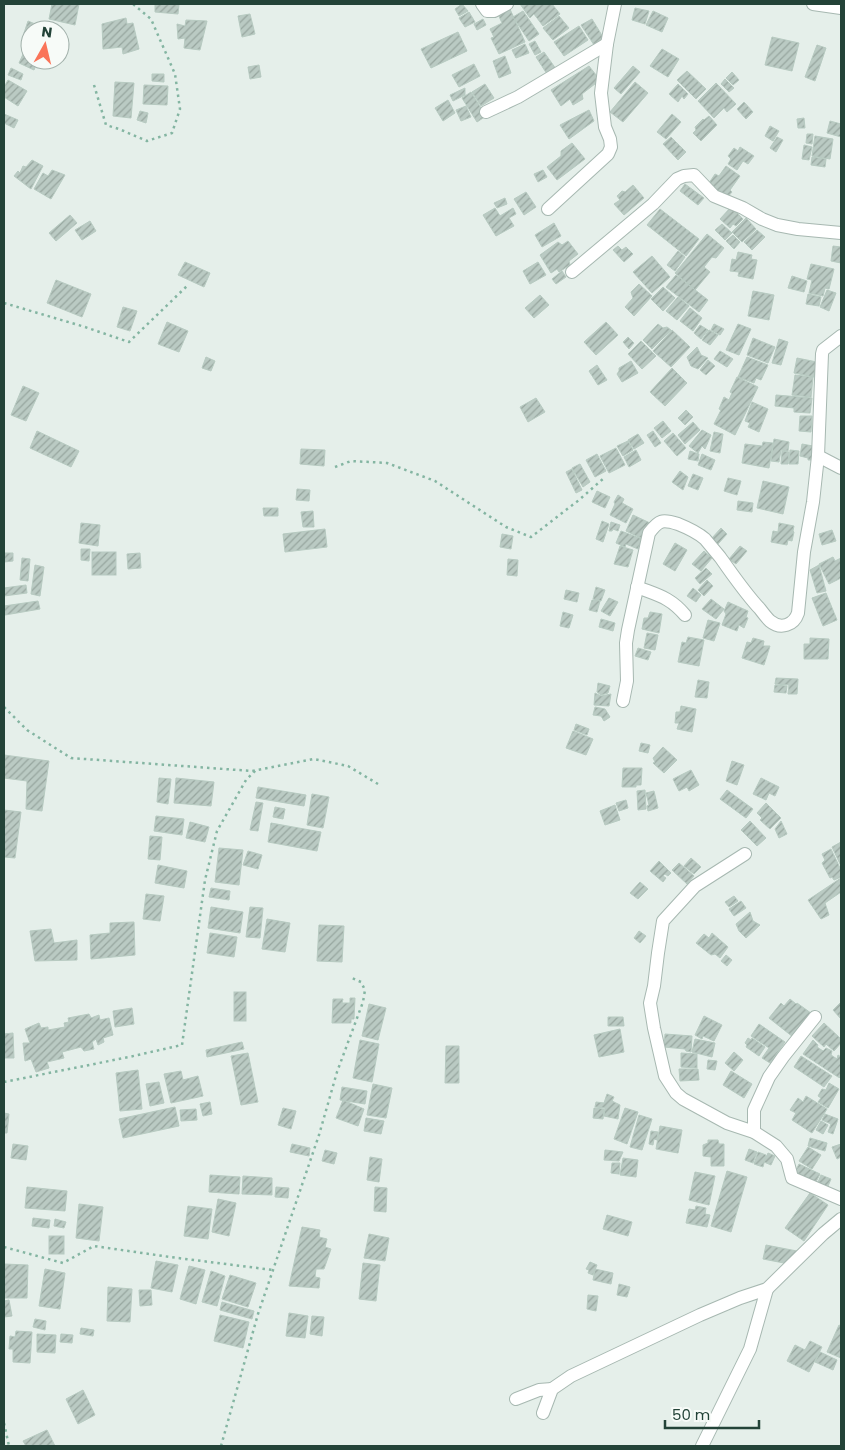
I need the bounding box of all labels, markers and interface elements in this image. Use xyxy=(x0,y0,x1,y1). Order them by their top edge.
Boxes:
north arrow xyxy=(20,20,70,70)
text: N xyxy=(40,21,53,43)
scale bar xyxy=(665,1398,759,1430)
text: 50 m xyxy=(672,1404,710,1425)

